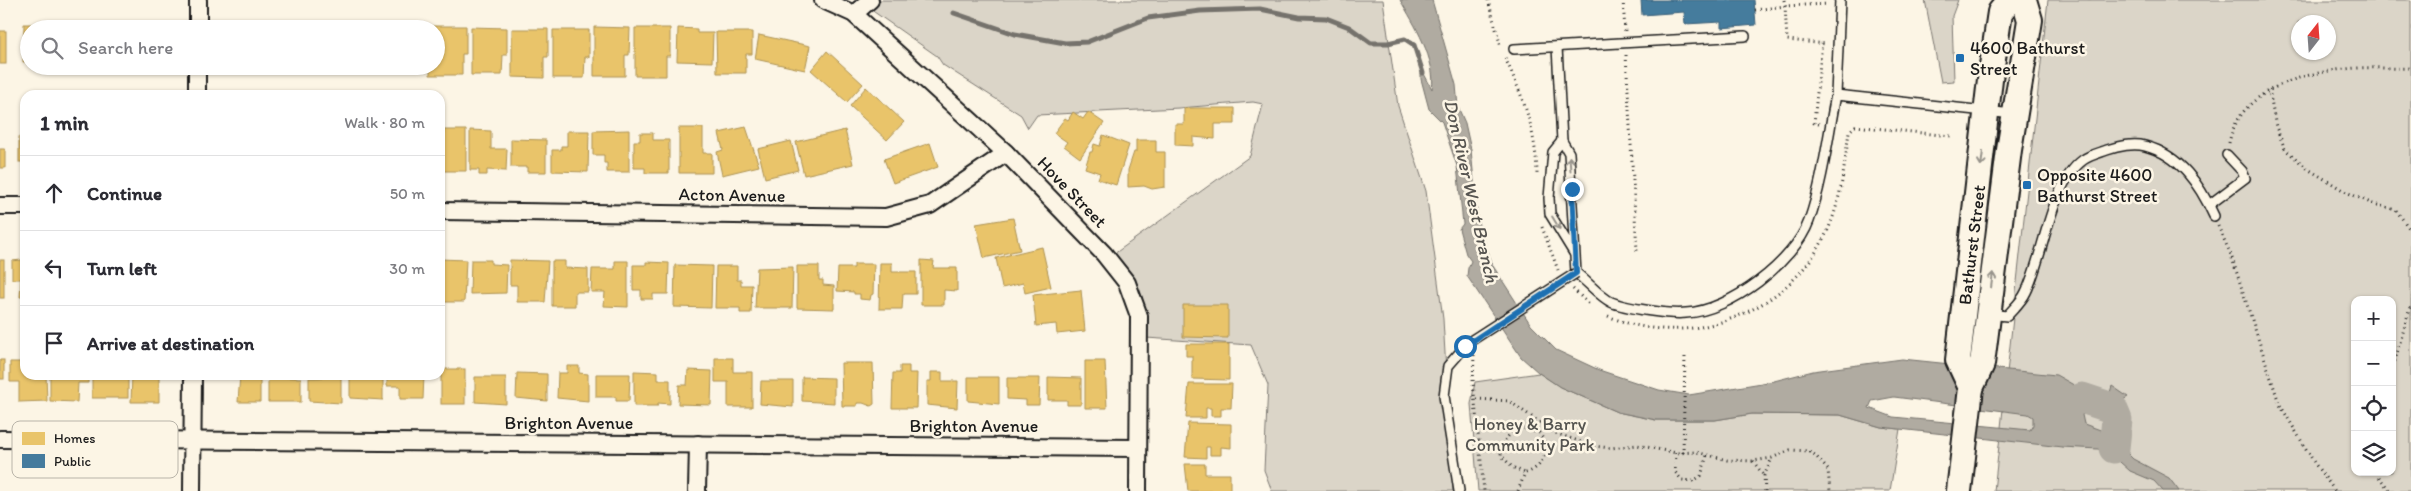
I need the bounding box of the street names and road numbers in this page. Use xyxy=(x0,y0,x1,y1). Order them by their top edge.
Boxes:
street label: Hove Street xyxy=(1033,152,1112,232)
street label: Acton Avenue xyxy=(678,183,786,207)
street label: Bathurst Street xyxy=(1954,184,1990,306)
street label: Brighton Avenue xyxy=(505,412,633,434)
street label: Brighton Avenue xyxy=(910,415,1038,437)

